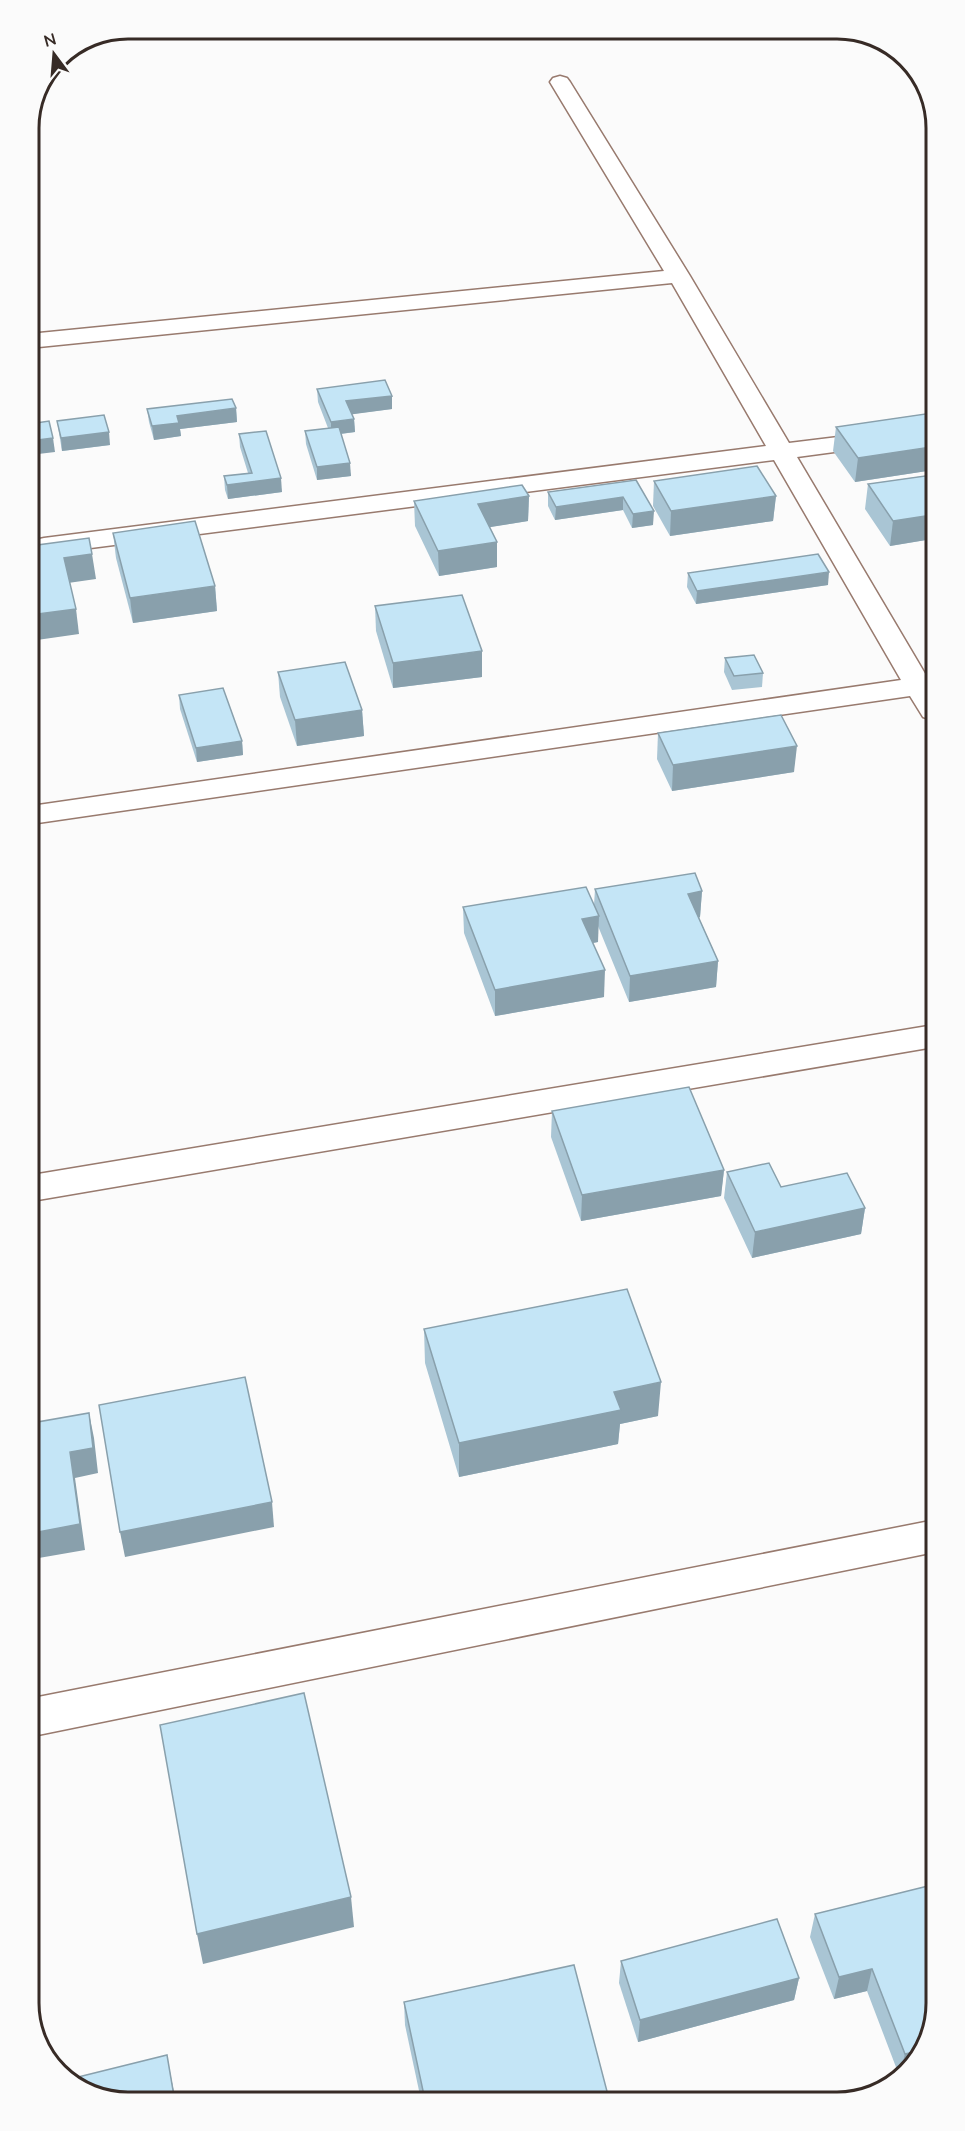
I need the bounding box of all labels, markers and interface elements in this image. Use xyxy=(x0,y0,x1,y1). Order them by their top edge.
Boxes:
north arrow xyxy=(24,24,84,84)
text: N xyxy=(41,28,59,53)

